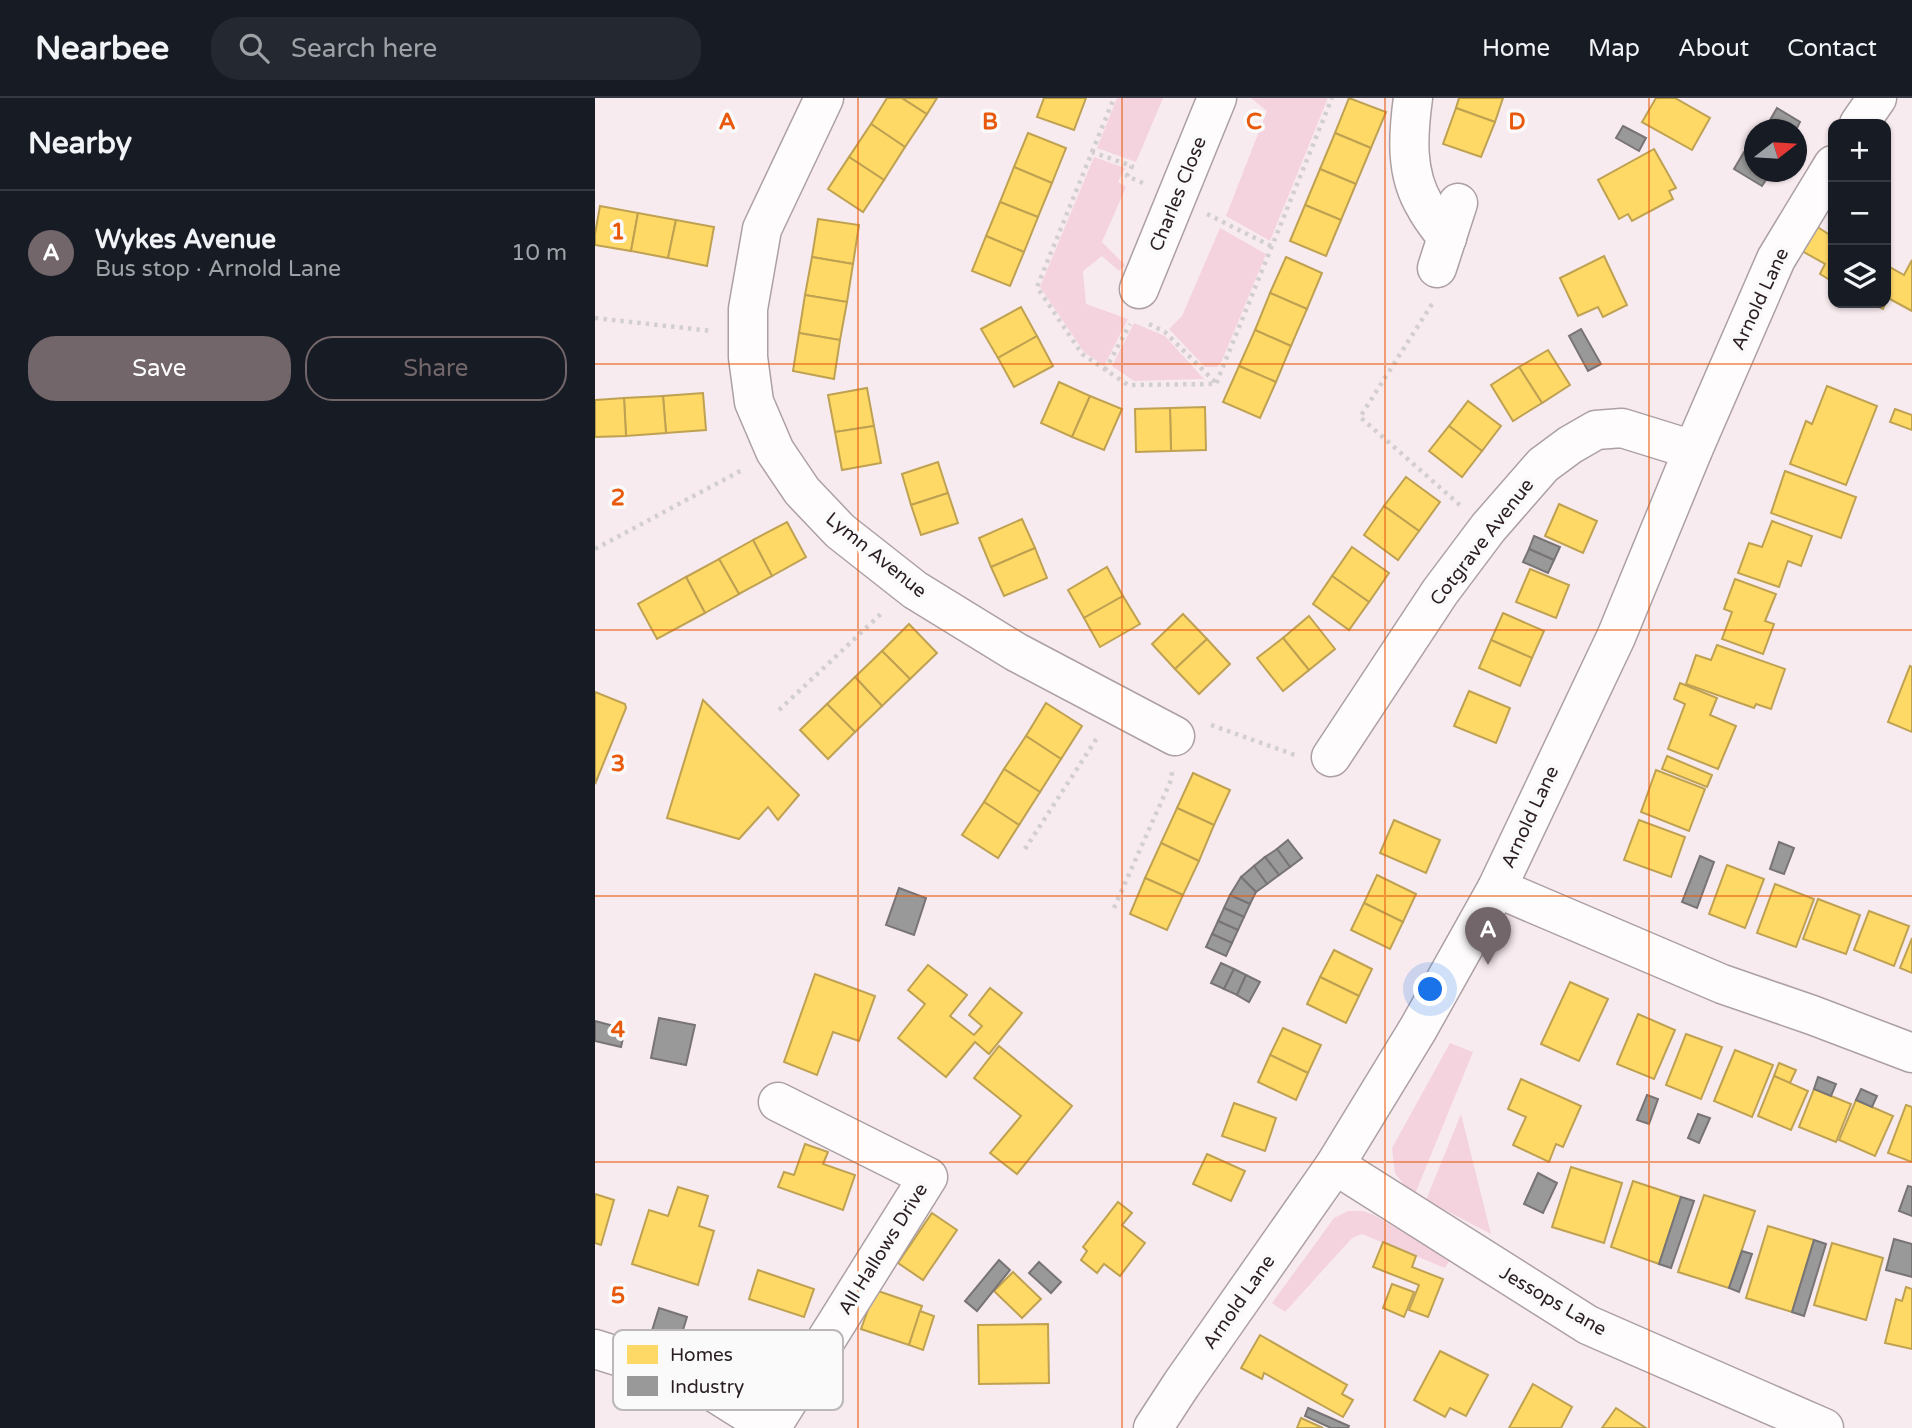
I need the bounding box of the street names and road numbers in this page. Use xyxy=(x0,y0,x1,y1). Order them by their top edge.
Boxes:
street label: Charles Close xyxy=(1145,133,1211,255)
street label: Arnold Lane xyxy=(1727,244,1793,354)
street label: Cotgrave Avenue xyxy=(1426,474,1538,610)
street label: Lymn Avenue xyxy=(821,508,931,602)
street label: Arnold Lane xyxy=(1497,762,1563,872)
street label: All Hallows Drive xyxy=(834,1179,932,1319)
street label: Arnold Lane xyxy=(1198,1251,1280,1353)
street label: Jessops Lane xyxy=(1496,1262,1610,1340)

